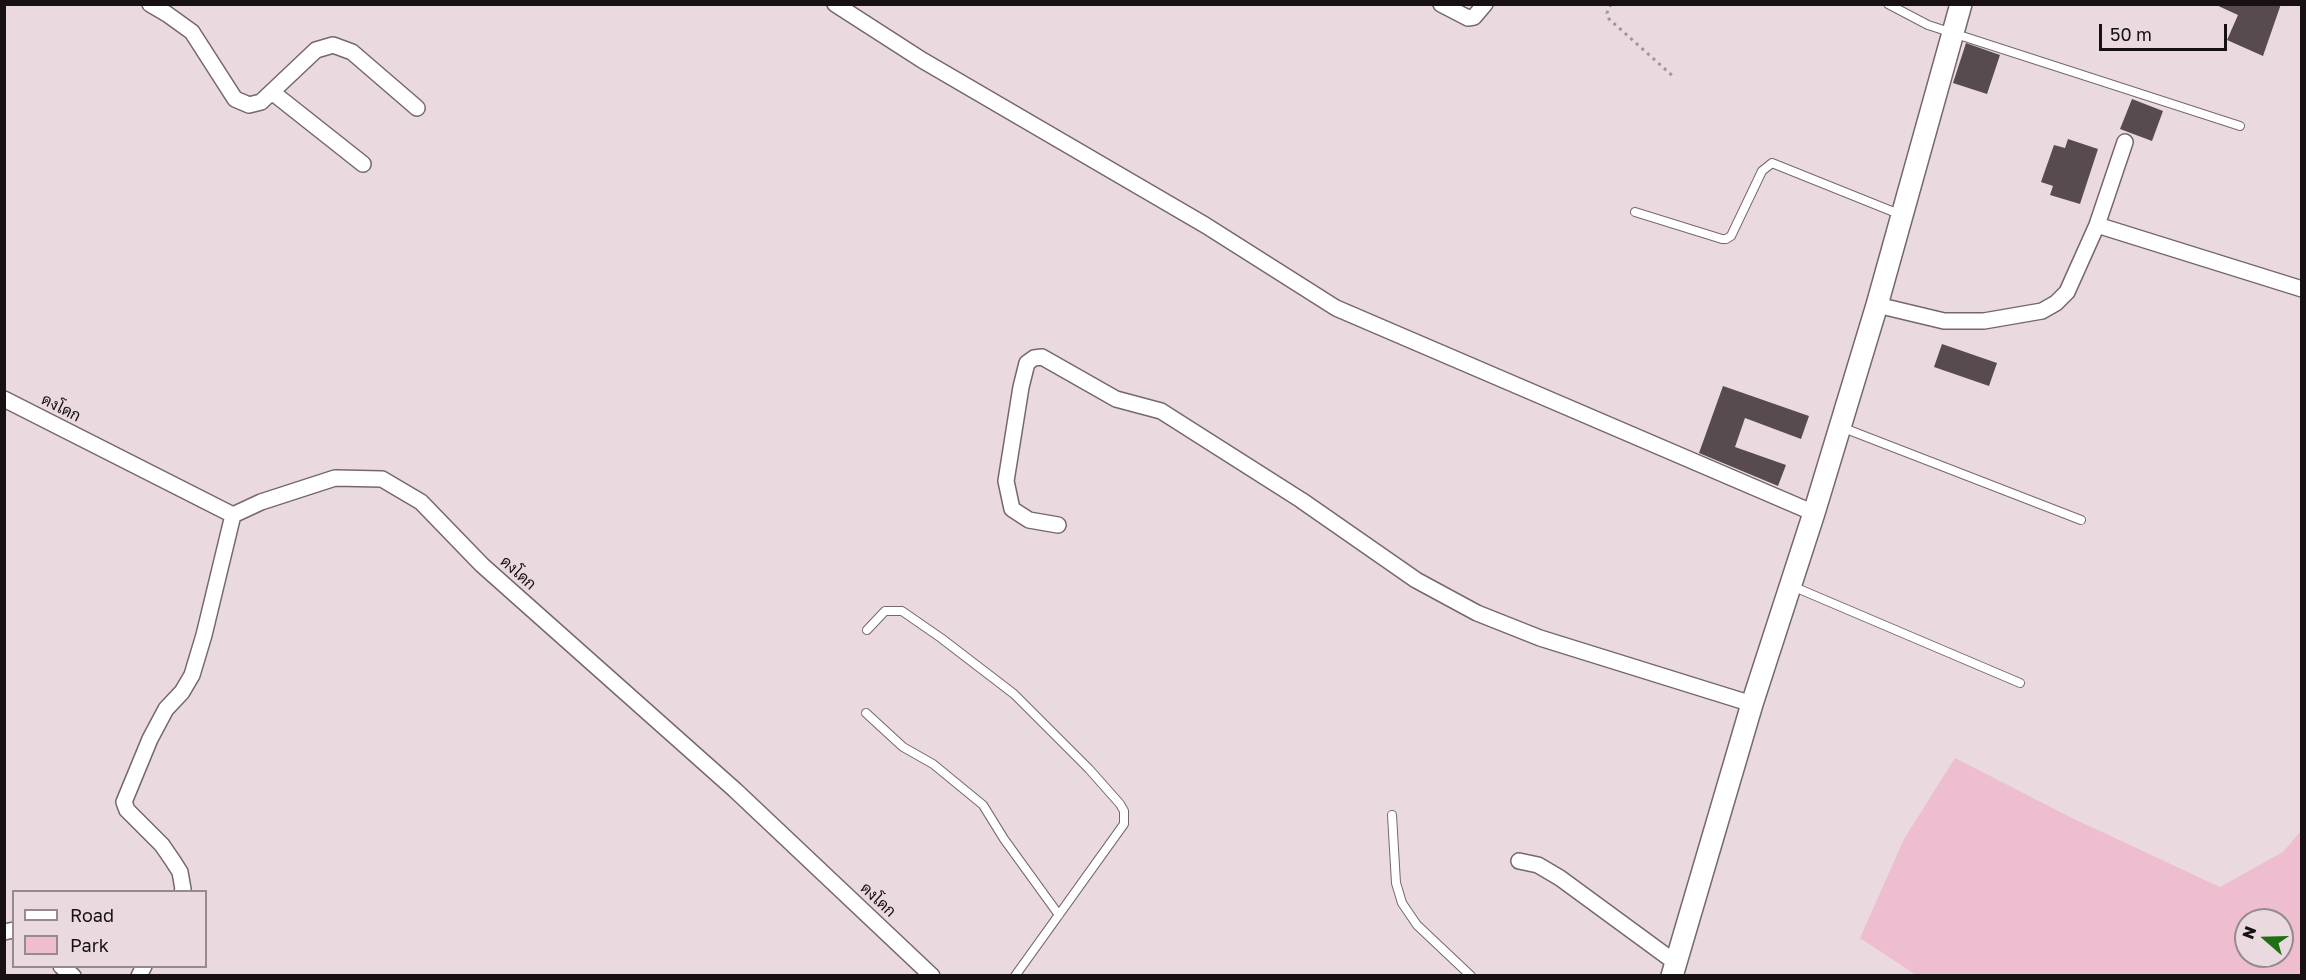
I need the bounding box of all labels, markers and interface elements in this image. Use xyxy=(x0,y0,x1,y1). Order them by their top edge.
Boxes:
scale bar xyxy=(2102,12,2230,50)
text: 50 m xyxy=(2110,23,2152,45)
street label: ดงโดก xyxy=(38,390,84,426)
street label: ดงโดก xyxy=(496,552,540,594)
street label: ดงโดก xyxy=(856,879,900,921)
legend xyxy=(12,890,207,968)
text: Road xyxy=(70,904,114,926)
north arrow xyxy=(2234,908,2294,968)
text: N xyxy=(2237,923,2260,942)
text: Park xyxy=(70,934,109,956)

